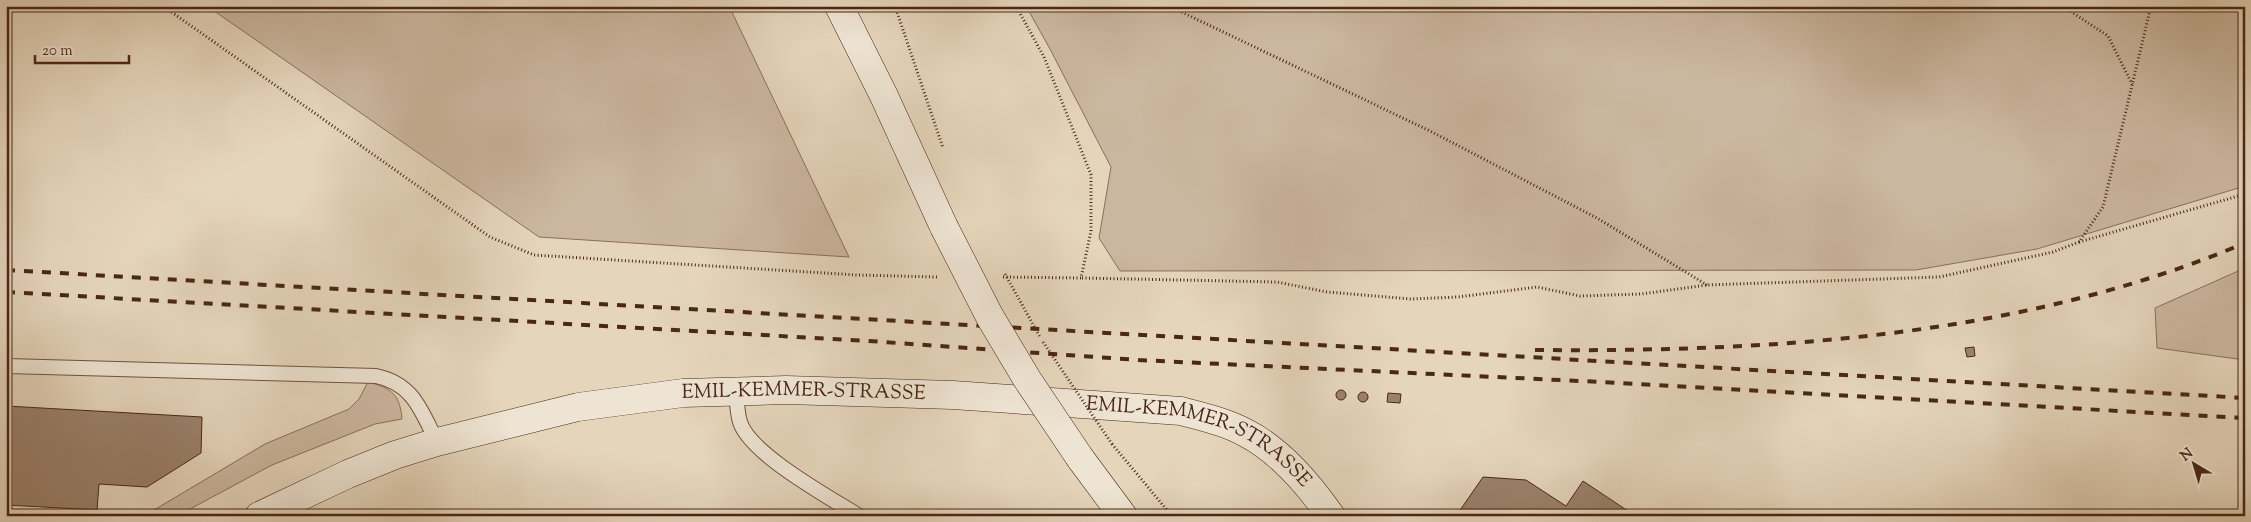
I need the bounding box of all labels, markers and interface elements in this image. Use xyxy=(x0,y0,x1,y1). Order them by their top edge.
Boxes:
scale bar xyxy=(35,32,129,64)
text: 20 m xyxy=(42,41,73,62)
street label: EMIL-KEMMER-STRASSE xyxy=(681,375,926,409)
street label: EMIL-KEMMER-STRASSE xyxy=(1085,390,1318,494)
north arrow xyxy=(2168,440,2218,490)
text: N xyxy=(2177,444,2198,467)

